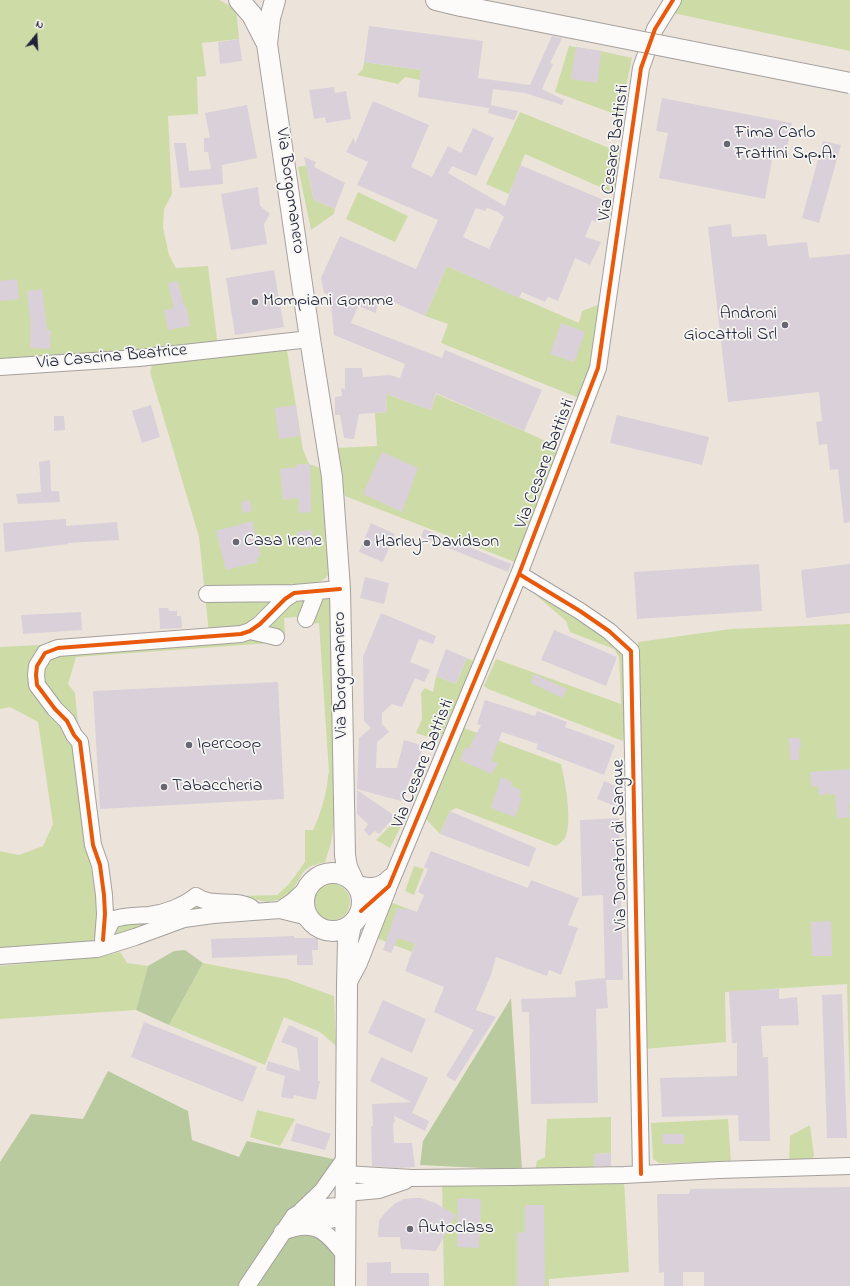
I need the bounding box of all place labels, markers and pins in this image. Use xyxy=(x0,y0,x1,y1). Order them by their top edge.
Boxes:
place label: Fima Carlo Frattini S.p.A. xyxy=(735,123,836,166)
marker: Fima Carlo Frattini S.p.A. xyxy=(722,139,732,149)
place label: Mompiani Gomme xyxy=(263,291,393,313)
marker: Mompiani Gomme xyxy=(250,297,260,307)
place label: Androni Giocattoli Srl xyxy=(684,304,777,346)
marker: Androni Giocattoli Srl xyxy=(780,320,790,330)
place label: Casa Irene xyxy=(244,531,322,553)
place label: Harley-Davidson xyxy=(375,532,499,554)
marker: Casa Irene xyxy=(231,537,241,547)
marker: Harley-Davidson xyxy=(362,538,372,548)
place label: Ipercoop xyxy=(197,734,261,756)
marker: Ipercoop xyxy=(184,740,194,750)
place label: Tabaccheria xyxy=(172,776,262,798)
marker: Tabaccheria xyxy=(159,782,169,792)
place label: Autoclass xyxy=(418,1218,494,1240)
marker: Autoclass xyxy=(405,1224,415,1234)

